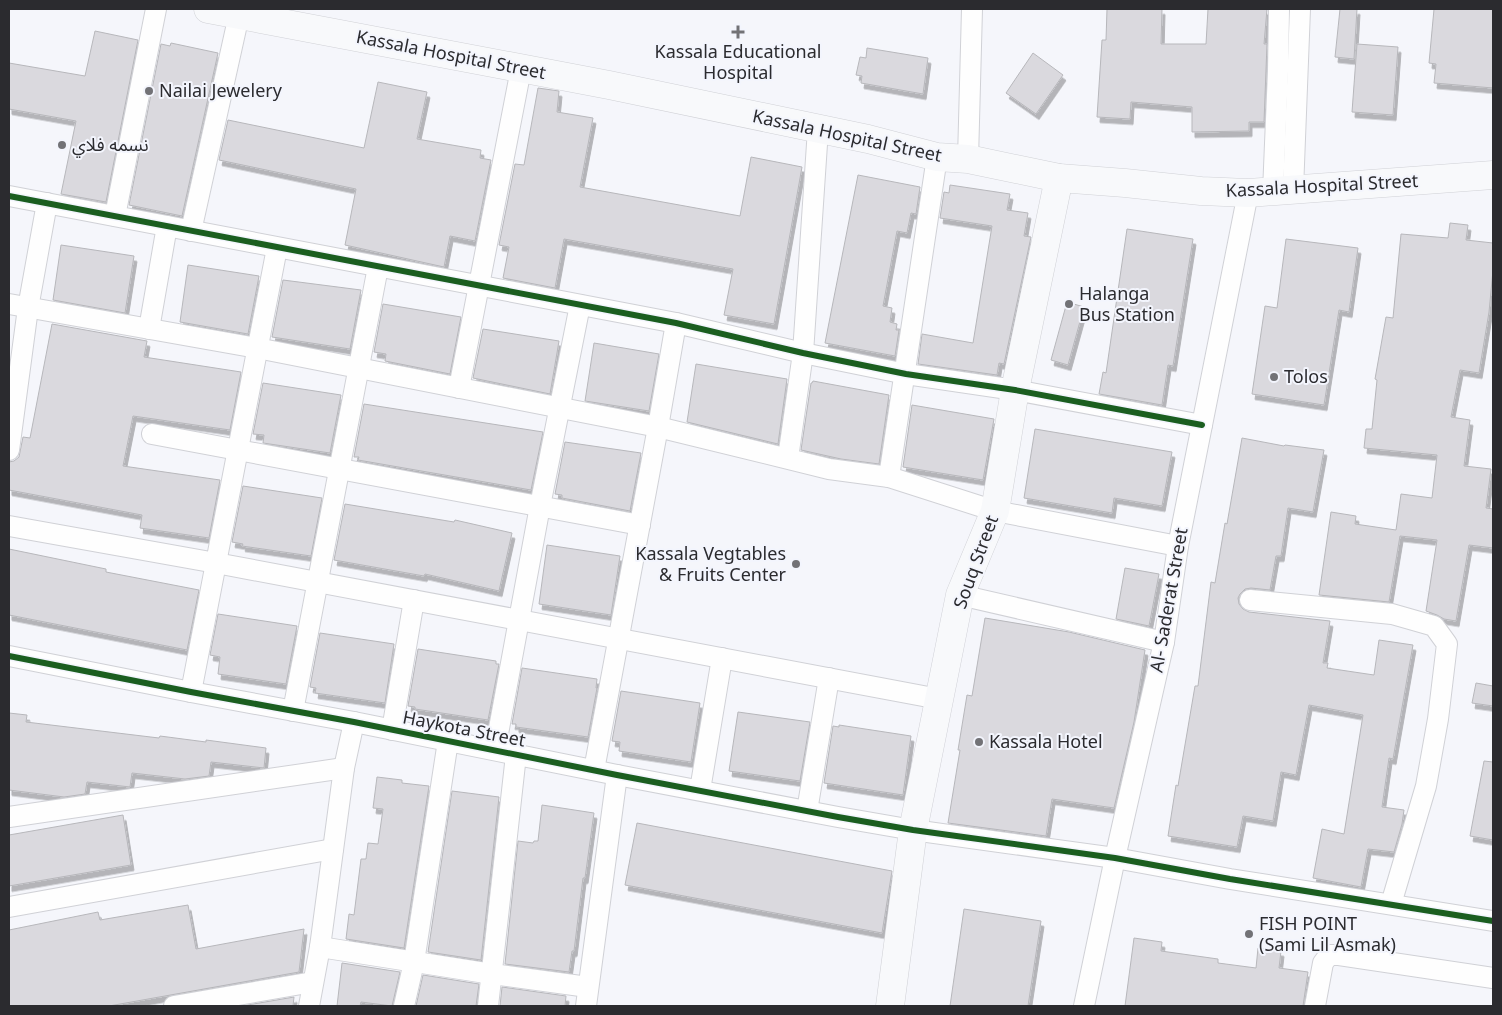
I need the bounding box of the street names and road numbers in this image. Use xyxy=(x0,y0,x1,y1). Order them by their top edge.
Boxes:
street label: Kassala Hospital Street xyxy=(354,24,549,84)
street label: Kassala Hospital Street xyxy=(750,103,944,167)
street label: Kassala Hospital Street xyxy=(1225,168,1419,202)
street label: Souq Street xyxy=(947,511,1003,612)
street label: Al- Saderat Street xyxy=(1143,525,1193,674)
street label: Haykota Street xyxy=(401,704,528,752)

